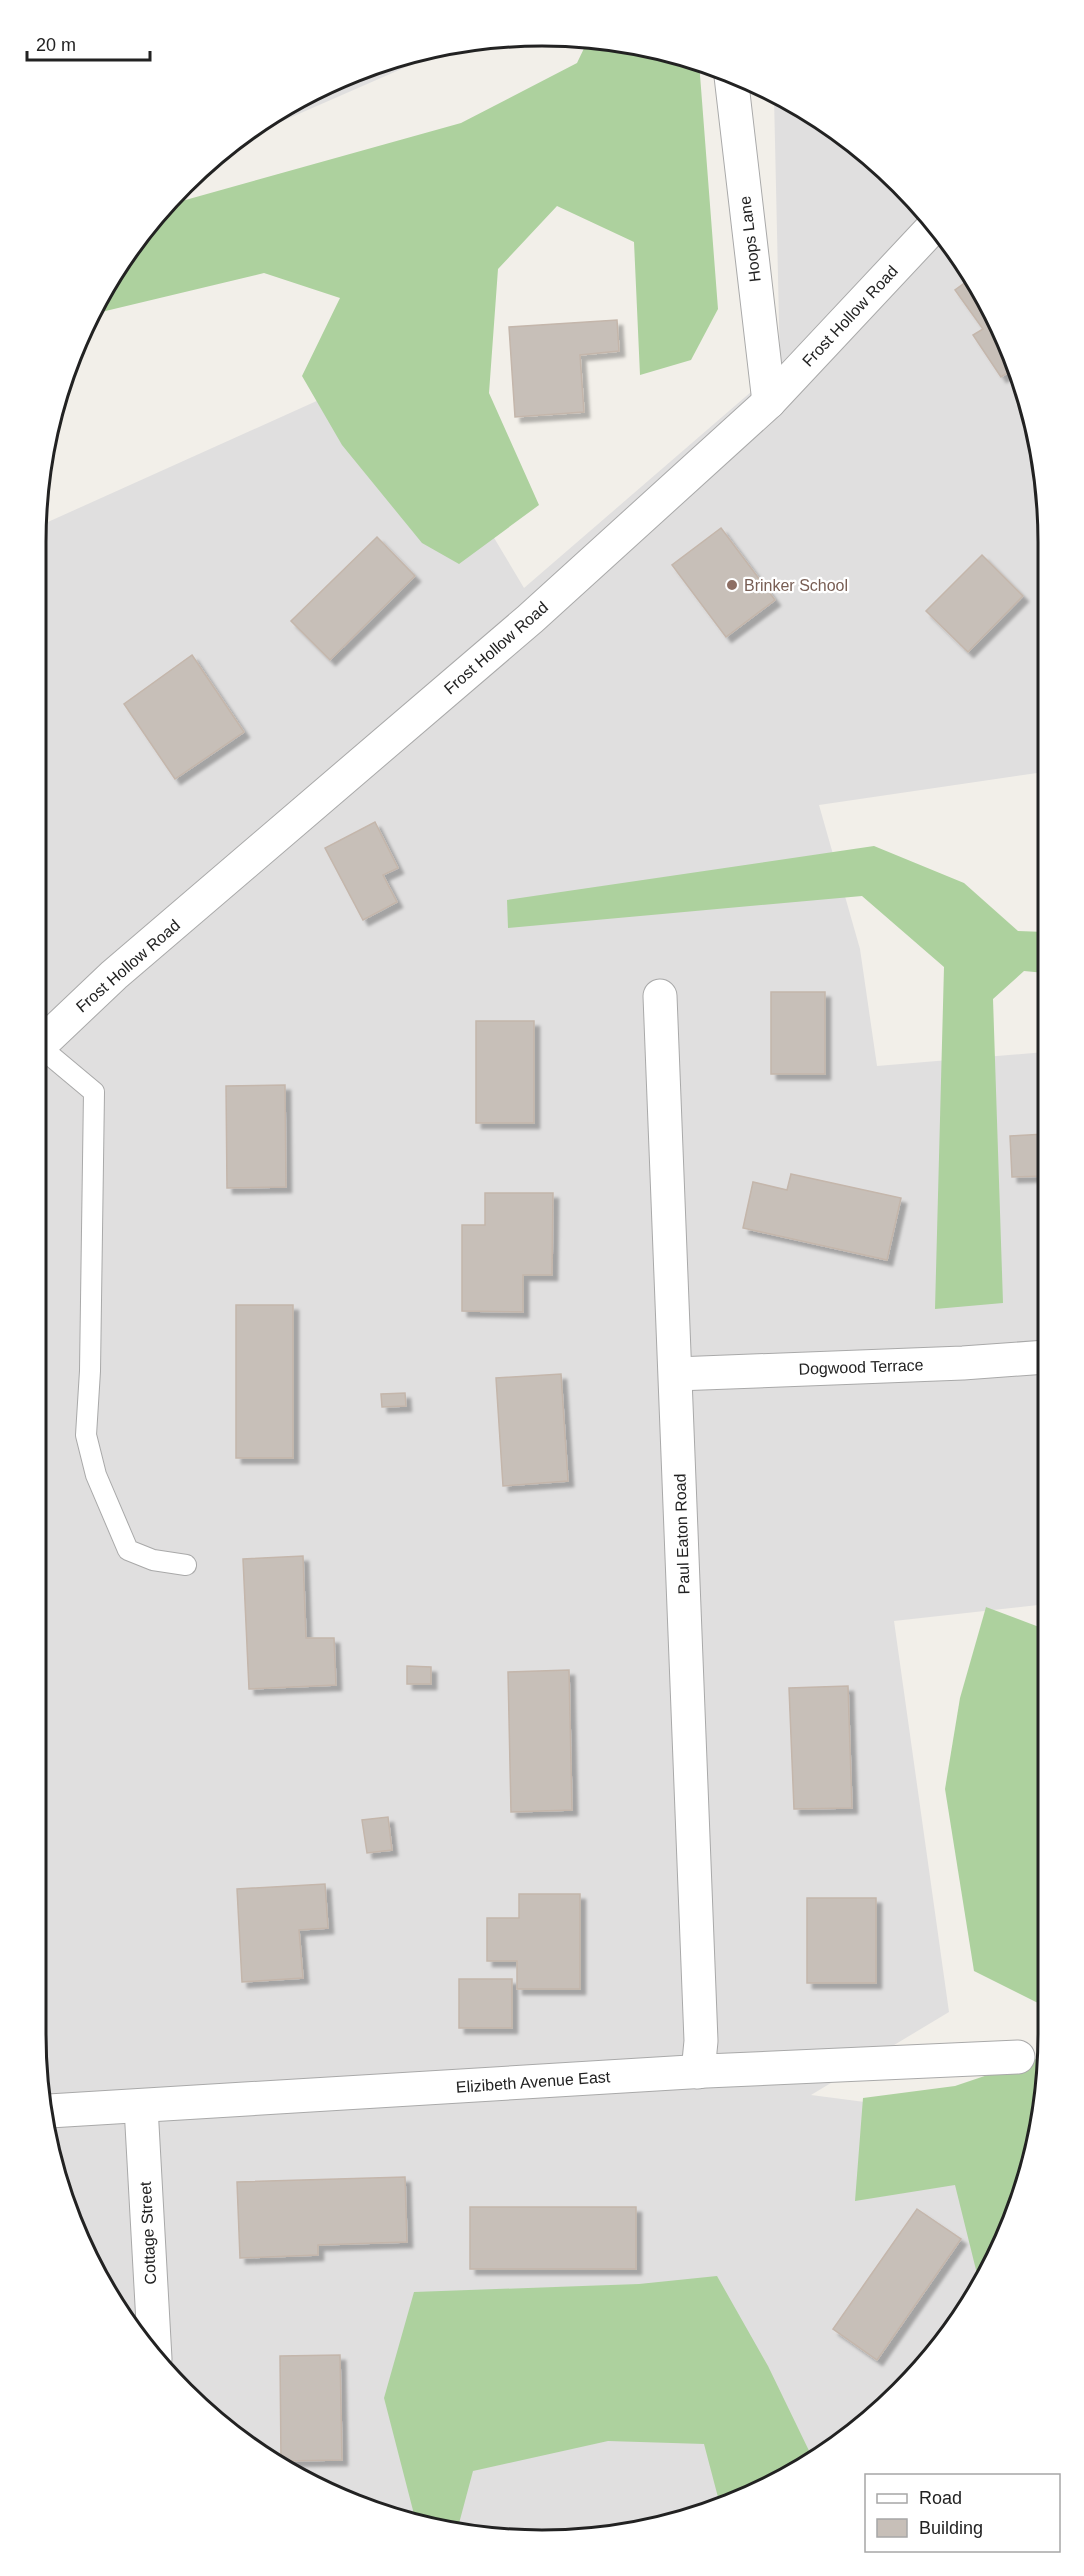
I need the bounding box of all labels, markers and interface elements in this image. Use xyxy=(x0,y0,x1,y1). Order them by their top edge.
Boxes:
scale bar xyxy=(27,24,150,62)
text: 20 m xyxy=(36,35,76,55)
street label: Hoops Lane xyxy=(736,195,764,283)
street label: Frost Hollow Road xyxy=(799,262,901,370)
place label: Brinker School xyxy=(744,577,848,594)
marker: Brinker School xyxy=(725,578,739,592)
street label: Frost Hollow Road xyxy=(441,598,551,698)
street label: Frost Hollow Road xyxy=(73,916,183,1016)
street label: Dogwood Terrace xyxy=(798,1356,924,1378)
street label: Paul Eaton Road xyxy=(671,1473,693,1595)
street label: Elizibeth Avenue East xyxy=(455,2068,611,2096)
street label: Cottage Street xyxy=(137,2180,159,2285)
legend xyxy=(865,2474,1060,2552)
text: Road xyxy=(919,2488,962,2508)
text: Building xyxy=(919,2518,983,2538)

